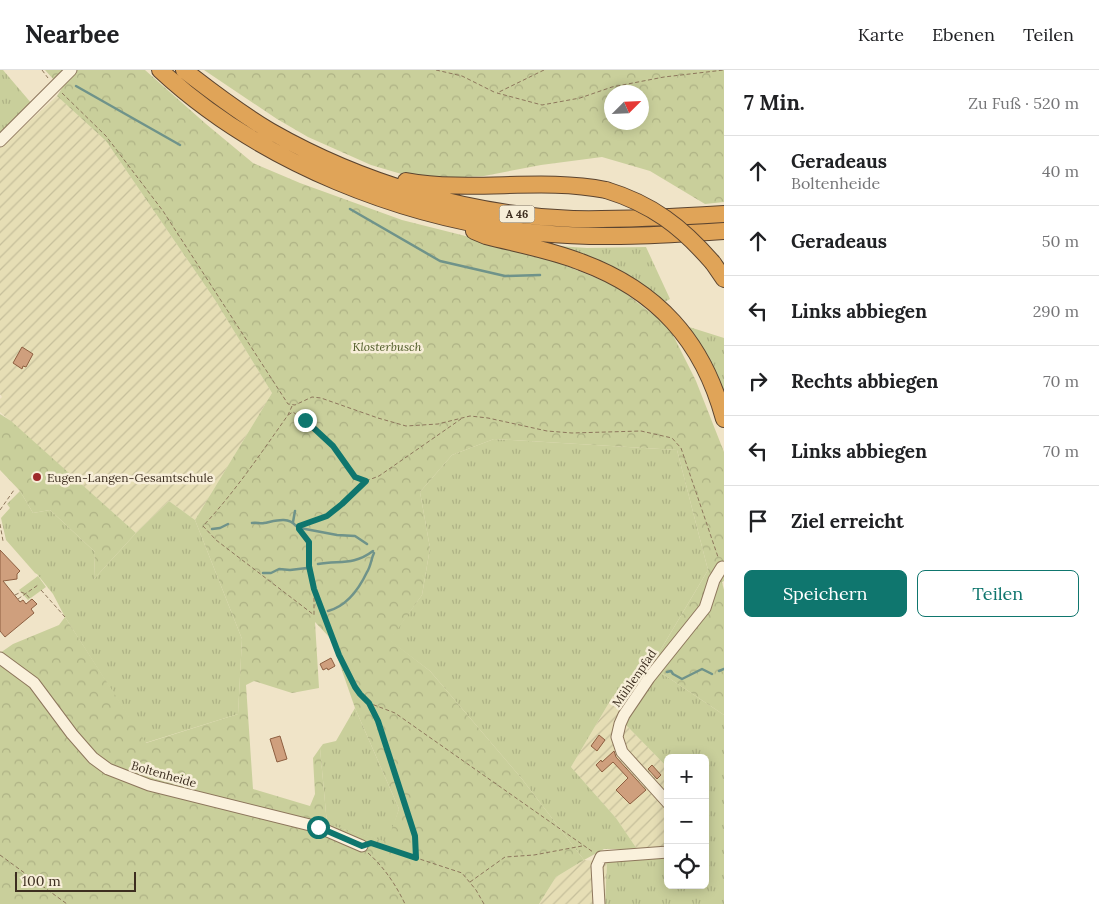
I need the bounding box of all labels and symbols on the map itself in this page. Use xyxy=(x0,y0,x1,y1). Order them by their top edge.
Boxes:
north arrow xyxy=(604,85,649,130)
road number: A 46 xyxy=(500,206,534,222)
park label: Klosterbusch xyxy=(352,339,422,354)
route end xyxy=(294,409,317,432)
place label: Eugen-Langen-Gesamtschule xyxy=(47,470,214,485)
marker: Eugen-Langen-Gesamtschule xyxy=(31,471,43,483)
street label: Mühlenpfad xyxy=(609,646,659,710)
street label: Boltenheide xyxy=(130,758,199,791)
route start xyxy=(307,816,330,839)
scale bar xyxy=(15,869,136,892)

